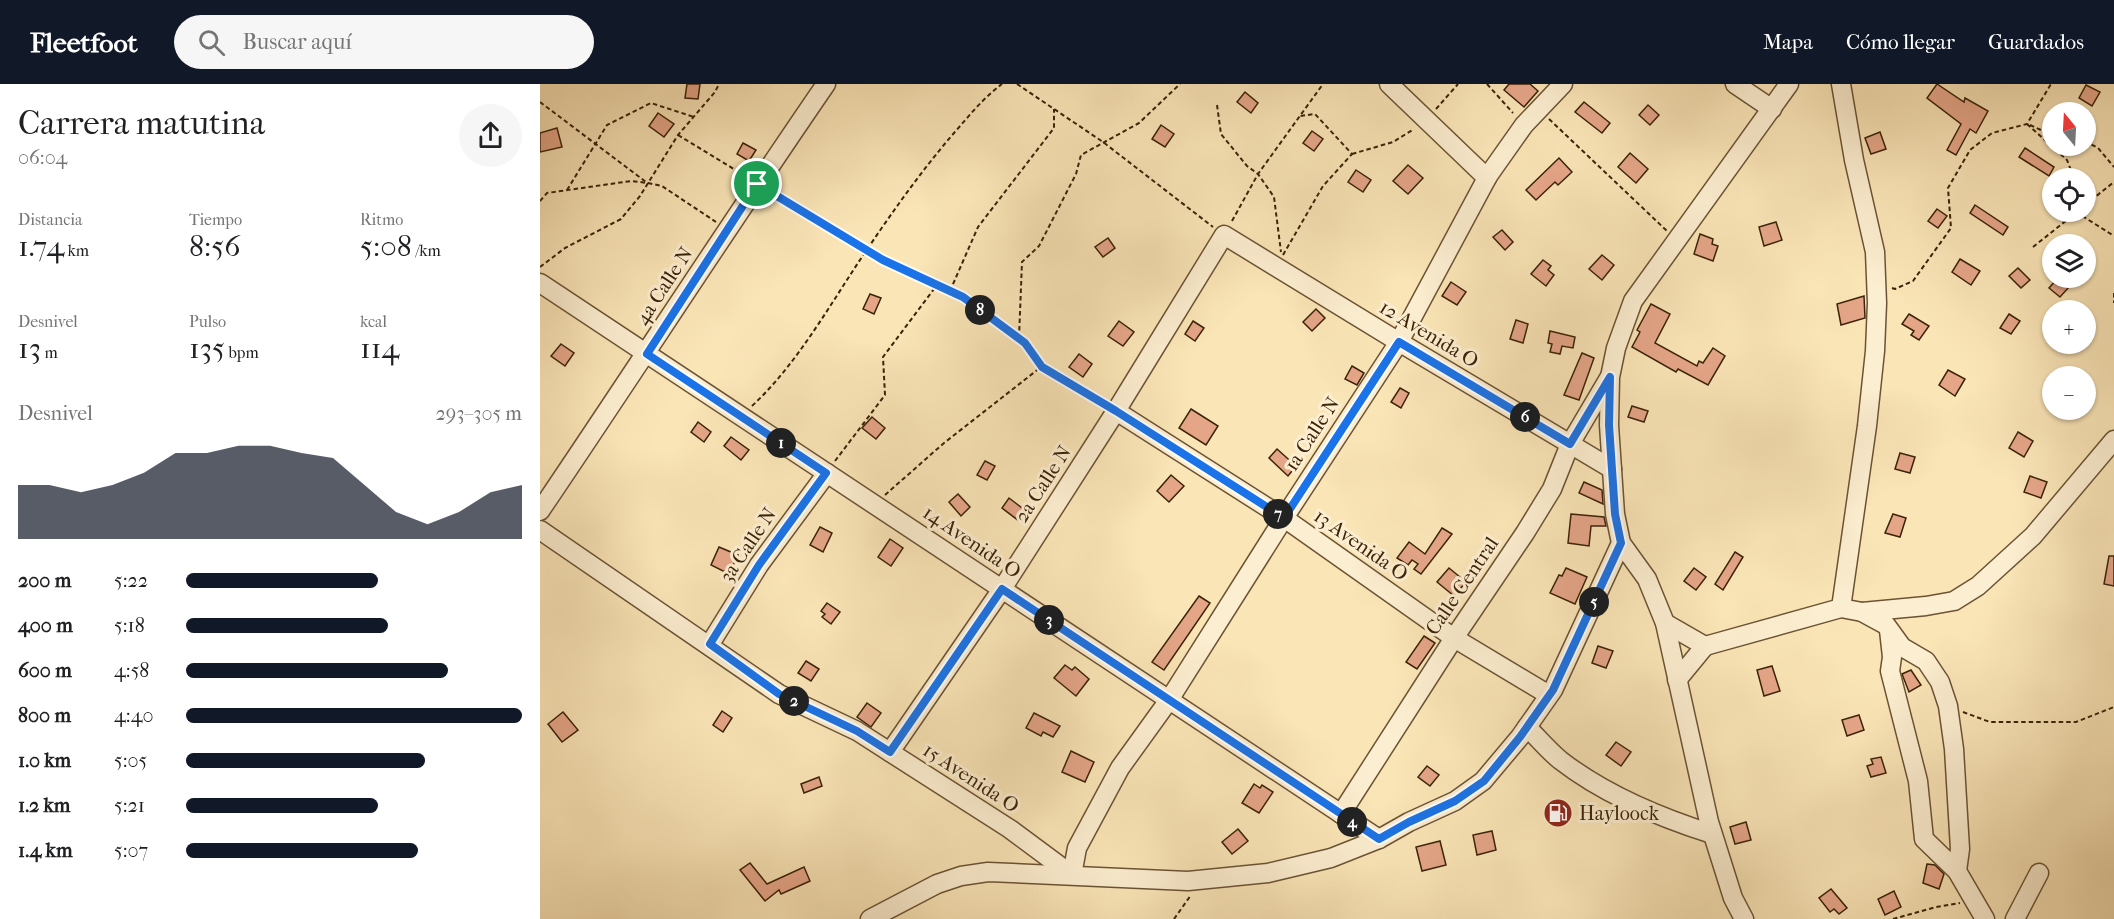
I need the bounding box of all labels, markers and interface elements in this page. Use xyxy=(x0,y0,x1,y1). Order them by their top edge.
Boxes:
search box xyxy=(174,15,594,69)
text: Fleetfoot xyxy=(30,26,138,59)
icon: search xyxy=(195,26,228,59)
text: Buscar aquí xyxy=(243,29,352,55)
text: Mapa xyxy=(1763,30,1813,54)
text: Cómo llegar xyxy=(1846,30,1955,54)
text: Guardados xyxy=(1988,30,2084,54)
north arrow xyxy=(2042,102,2096,156)
map controls xyxy=(2042,102,2096,420)
text: Carrera matutina xyxy=(18,104,265,143)
button: share xyxy=(459,104,522,167)
text: 06:04 xyxy=(18,146,67,169)
pin xyxy=(731,158,782,209)
icon: arrive xyxy=(740,167,773,200)
button: locate xyxy=(2042,168,2096,222)
text: Distancia xyxy=(18,210,82,229)
text: Tiempo xyxy=(189,210,242,229)
text: Ritmo xyxy=(360,210,403,229)
text: 1.74 xyxy=(18,229,64,264)
text: 8:56 xyxy=(189,229,241,264)
text: 5:08 xyxy=(360,229,412,264)
button: layers xyxy=(2042,234,2096,288)
text: km xyxy=(64,241,89,260)
text: /km xyxy=(412,241,441,260)
street label: 4a Calle N xyxy=(630,243,698,329)
pin: 8 xyxy=(965,295,995,325)
street label: 12 Avenida O xyxy=(1375,295,1483,373)
text: 8 xyxy=(976,300,984,319)
button: + xyxy=(2042,300,2096,354)
text: Desnivel xyxy=(18,312,78,331)
text: Pulso xyxy=(189,312,226,331)
text: kcal xyxy=(360,312,387,331)
text: 13 xyxy=(18,331,41,366)
text: 135 xyxy=(189,331,225,366)
text: 114 xyxy=(360,331,399,366)
text: m xyxy=(41,343,58,362)
text: bpm xyxy=(225,343,259,362)
button: − xyxy=(2042,366,2096,420)
street label: 1a Calle N xyxy=(1280,393,1344,475)
text: Desnivel xyxy=(18,402,93,425)
text: 293–305 m xyxy=(436,402,522,425)
pin: 6 xyxy=(1510,402,1540,432)
text: 6 xyxy=(1521,407,1529,426)
pin: 1 xyxy=(766,428,796,458)
text: 1 xyxy=(778,433,784,452)
street label: 2a Calle N xyxy=(1010,441,1076,527)
pin: 7 xyxy=(1263,499,1293,529)
street label: 14 Avenida O xyxy=(919,501,1025,583)
street label: 3a Calle N xyxy=(715,503,781,587)
text: 7 xyxy=(1274,504,1282,523)
street label: 13 Avenida O xyxy=(1310,504,1412,586)
street label: Calle Central xyxy=(1421,532,1503,639)
text: 200 m xyxy=(18,569,71,592)
text: 5:22 xyxy=(114,569,148,592)
pin: 5 xyxy=(1579,587,1609,617)
text: 5 xyxy=(1591,592,1597,611)
pin: 3 xyxy=(1034,605,1064,635)
text: 3 xyxy=(1046,610,1052,629)
text: 400 m xyxy=(18,614,73,637)
text: 5:18 xyxy=(114,614,145,637)
text: 600 m xyxy=(18,659,72,682)
text: 4:58 xyxy=(114,659,149,682)
pin: 2 xyxy=(779,686,809,716)
text: 2 xyxy=(790,691,798,710)
text: 800 m xyxy=(18,704,71,727)
text: 4:40 xyxy=(114,704,154,727)
street label: 15 Avenida O xyxy=(919,738,1023,818)
text: 1.0 km xyxy=(18,749,71,772)
text: 5:05 xyxy=(114,749,147,772)
text: 1.2 km xyxy=(18,794,71,817)
text: 5:21 xyxy=(114,794,145,817)
fuel station icon: Hayloock xyxy=(1542,797,1574,829)
place label: Hayloock xyxy=(1579,802,1660,825)
pin: 4 xyxy=(1337,807,1367,837)
text: 4 xyxy=(1347,812,1357,831)
text: 1.4 km xyxy=(18,839,73,862)
text: 5:07 xyxy=(114,839,148,862)

